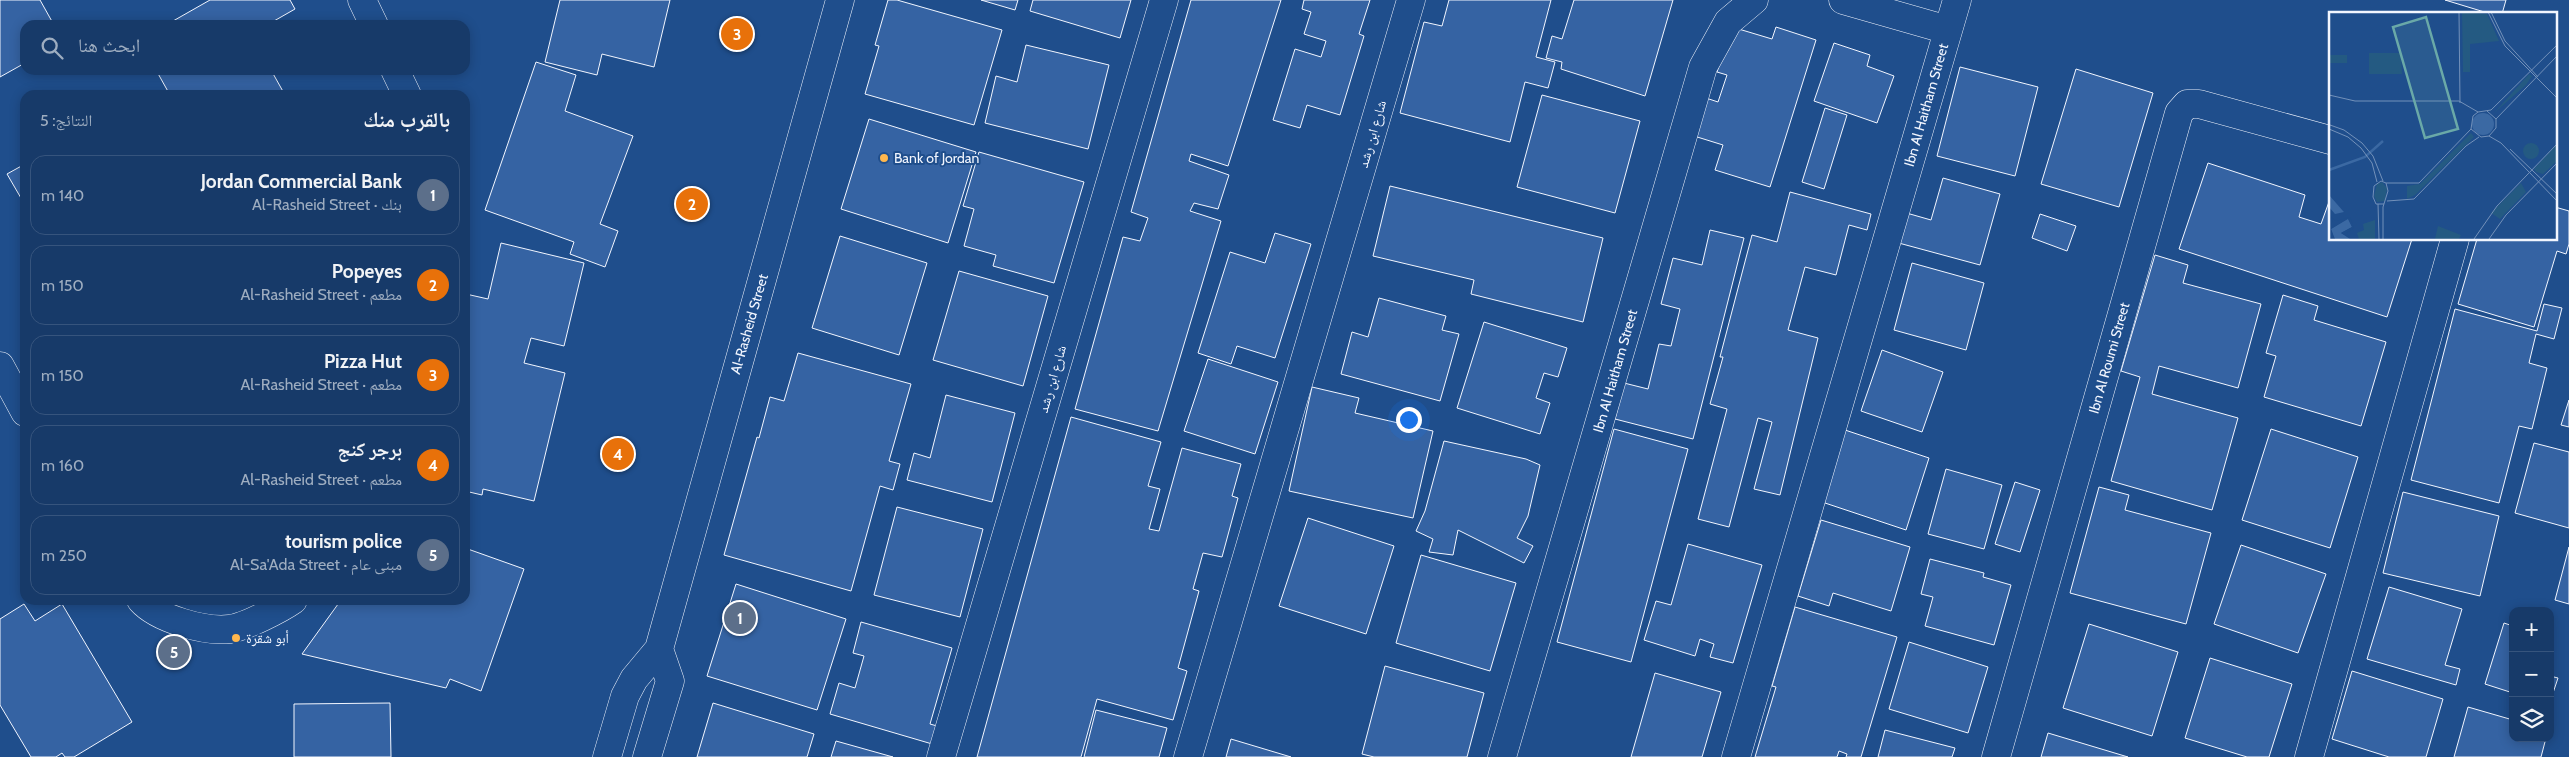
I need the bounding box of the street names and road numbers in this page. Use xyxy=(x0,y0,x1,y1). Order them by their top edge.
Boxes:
street label: Ibn Al Haitham Street xyxy=(1900,41,1952,169)
street label: شارع ابن رشد xyxy=(1354,98,1391,170)
street label: Al-Rasheid Street xyxy=(726,272,772,376)
street label: Ibn Al Roumi Street xyxy=(2085,300,2134,416)
street label: Ibn Al Haitham Street xyxy=(1589,307,1641,435)
street label: شارع ابن رشد xyxy=(1034,343,1071,415)

